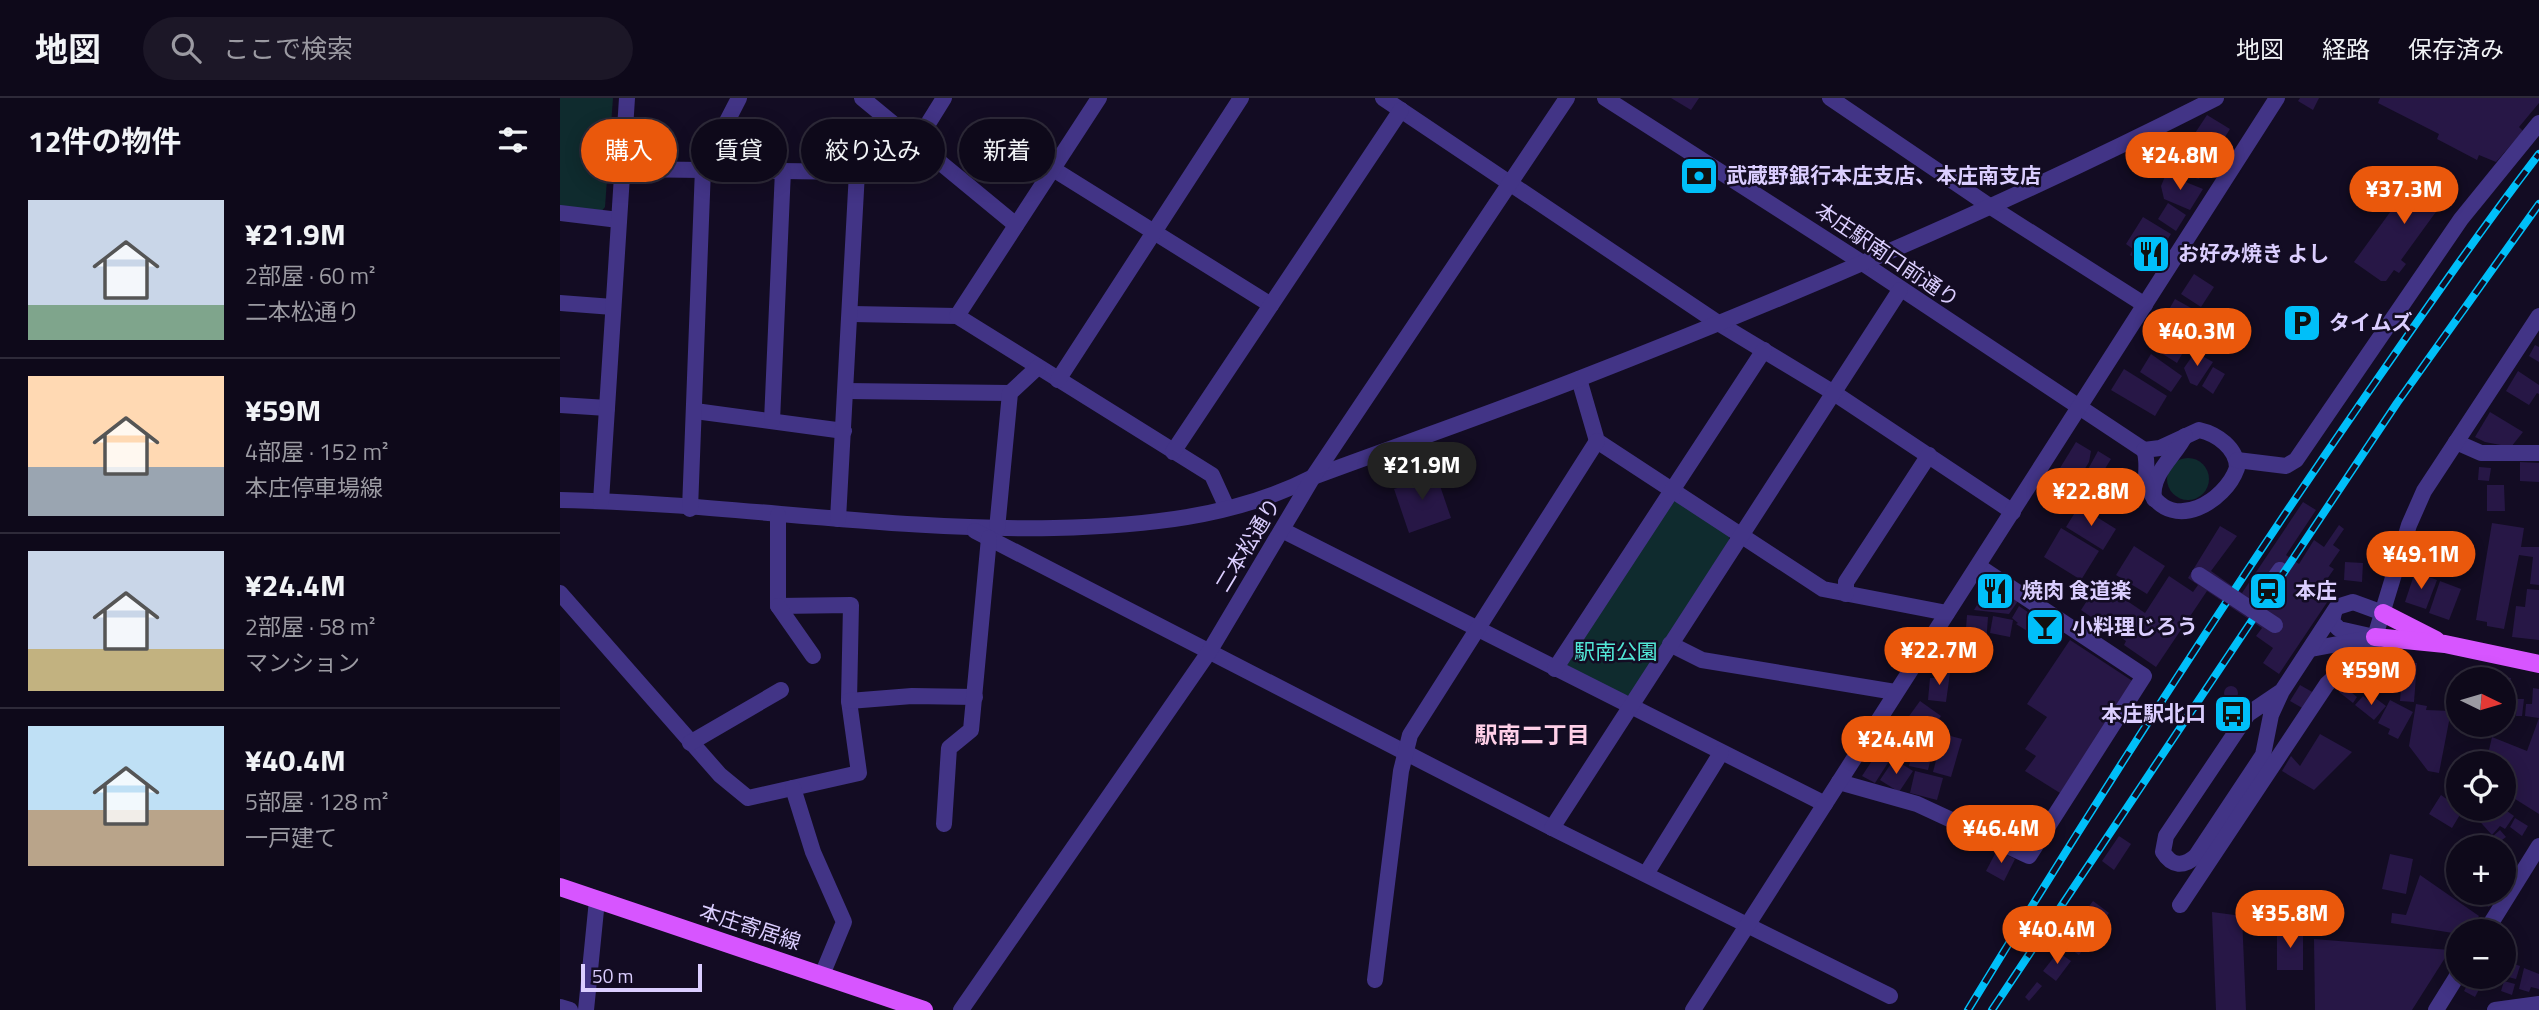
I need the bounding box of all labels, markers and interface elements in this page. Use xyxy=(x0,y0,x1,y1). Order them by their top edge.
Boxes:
search box xyxy=(143,17,633,80)
text: 地図 xyxy=(35,24,101,74)
icon: search xyxy=(167,29,205,67)
text: ここで検索 xyxy=(223,29,353,68)
text: 地図 xyxy=(2236,31,2284,67)
text: 経路 xyxy=(2322,31,2370,67)
text: 保存済み xyxy=(2408,31,2504,67)
text: 12件の物件 xyxy=(28,118,182,164)
chip: 購入 xyxy=(581,119,677,182)
chip: 賃貸 xyxy=(691,119,787,182)
chip: 絞り込み xyxy=(801,119,945,182)
chip: 新着 xyxy=(959,119,1055,182)
icon: filters xyxy=(494,121,532,159)
pin: ¥24.8M xyxy=(2123,132,2237,192)
text: ¥24.8M xyxy=(2141,137,2219,172)
bank icon: 武蔵野銀行本庄支店、本庄南支店 xyxy=(1678,155,1720,197)
place label: 武蔵野銀行本庄支店、本庄南支店 xyxy=(1726,159,2041,191)
pin: ¥37.3M xyxy=(2347,166,2461,226)
text: ¥37.3M xyxy=(2365,171,2443,206)
street label: 本庄駅南口前通り xyxy=(1809,194,1966,314)
text: ¥21.9M xyxy=(245,211,346,257)
icon: home xyxy=(84,228,168,312)
restaurant icon: お好み焼き よし xyxy=(2130,233,2172,275)
place label: お好み焼き よし xyxy=(2178,237,2330,269)
text: 2部屋 · 60 m² xyxy=(245,258,375,293)
text: 二本松通り xyxy=(245,294,360,329)
parking icon: タイムズ xyxy=(2281,302,2323,344)
place label: タイムズ xyxy=(2329,306,2413,338)
pin: ¥40.3M xyxy=(2140,308,2254,368)
text: ¥40.3M xyxy=(2158,313,2236,348)
text: ¥59M xyxy=(245,387,321,433)
icon: home xyxy=(84,404,168,488)
text: 4部屋 · 152 m² xyxy=(245,434,388,469)
pin: ¥21.9M xyxy=(1365,442,1479,502)
text: ¥21.9M xyxy=(1383,447,1461,482)
pin: ¥22.8M xyxy=(2034,468,2148,528)
text: 本庄停車場線 xyxy=(245,470,383,505)
text: ¥22.8M xyxy=(2052,473,2130,508)
street label: 二本松通り xyxy=(1206,491,1288,598)
pin: ¥49.1M xyxy=(2364,532,2478,591)
text: ¥49.1M xyxy=(2382,536,2460,571)
text: ¥24.4M xyxy=(245,562,346,608)
restaurant icon: 焼肉 食道楽 xyxy=(1974,570,2016,612)
station icon: 本庄 xyxy=(2247,570,2289,612)
place label: 焼肉 食道楽 xyxy=(2022,574,2132,606)
place label: 本庄 xyxy=(2295,574,2337,606)
icon: home xyxy=(84,579,168,663)
bar icon: 小料理じろう xyxy=(2024,606,2066,648)
text: 2部屋 · 58 m² xyxy=(245,609,375,644)
place label: 小料理じろう xyxy=(2072,610,2198,642)
pin: ¥22.7M xyxy=(1882,628,1996,687)
text: ¥22.7M xyxy=(1900,632,1978,667)
park label: 駅南公園 xyxy=(1574,635,1658,667)
text: マンション xyxy=(245,645,360,680)
pin: ¥59M xyxy=(2330,648,2412,707)
text: ¥59M xyxy=(2342,652,2400,687)
north arrow xyxy=(2446,667,2516,737)
map controls xyxy=(2446,667,2516,989)
bus stop icon: 本庄駅北口 xyxy=(2212,693,2254,735)
place label: 本庄駅北口 xyxy=(2101,697,2206,729)
pin: ¥24.4M xyxy=(1839,716,1953,776)
district label: 駅南二丁目 xyxy=(1475,717,1590,752)
text: ¥24.4M xyxy=(1857,721,1935,756)
text: ¥40.4M xyxy=(245,737,346,783)
button: locate xyxy=(2446,751,2516,821)
icon: home xyxy=(84,754,168,838)
text: 5部屋 · 128 m² xyxy=(245,784,388,819)
pin: ¥46.4M xyxy=(1944,806,2058,865)
text: ¥46.4M xyxy=(1962,810,2040,845)
text: 一戸建て xyxy=(245,820,337,855)
button: + xyxy=(2446,835,2516,905)
pin: ¥35.8M xyxy=(2233,890,2347,950)
street label: 本庄寄居線 xyxy=(695,895,805,957)
text: ¥35.8M xyxy=(2251,895,2329,930)
pin: ¥40.4M xyxy=(2000,906,2114,966)
text: ¥40.4M xyxy=(2018,911,2096,946)
button: − xyxy=(2446,919,2516,989)
scale bar xyxy=(581,961,702,993)
text: 50 m xyxy=(592,961,633,990)

